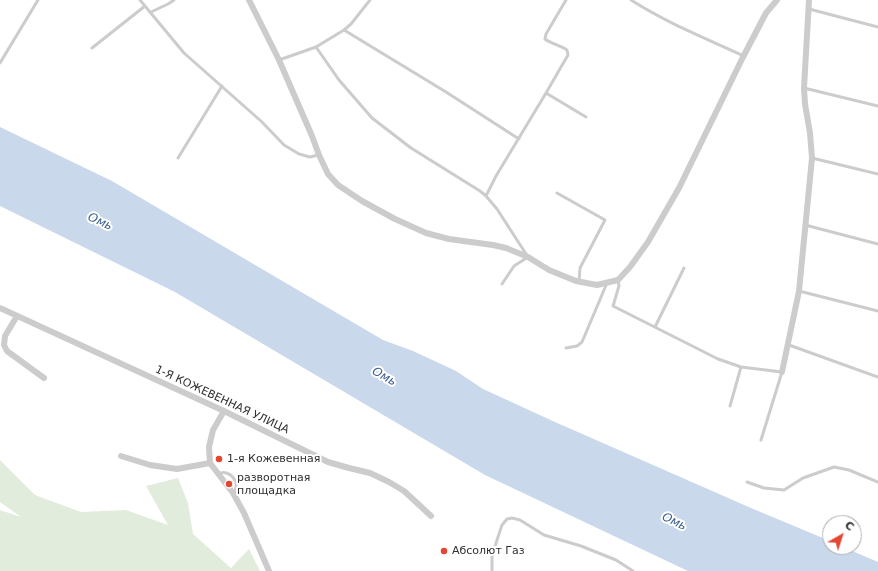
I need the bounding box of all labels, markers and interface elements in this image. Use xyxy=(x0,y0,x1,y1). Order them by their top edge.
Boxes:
water label: Омь xyxy=(85,210,115,234)
street label: 1-Я КОЖЕВЕННАЯ УЛИЦА xyxy=(153,363,291,437)
water label: Омь xyxy=(369,364,399,390)
place label: 1-я Кожевенная xyxy=(227,452,320,466)
marker: 1-я Кожевенная xyxy=(214,454,224,464)
place label: разворотная площадка xyxy=(237,471,310,497)
marker: разворотная площадка xyxy=(224,479,234,489)
water label: Омь xyxy=(659,510,689,534)
north arrow xyxy=(822,515,862,555)
text: С xyxy=(842,518,856,534)
place label: Абсолют Газ xyxy=(452,544,525,558)
marker: Абсолют Газ xyxy=(439,546,449,556)

